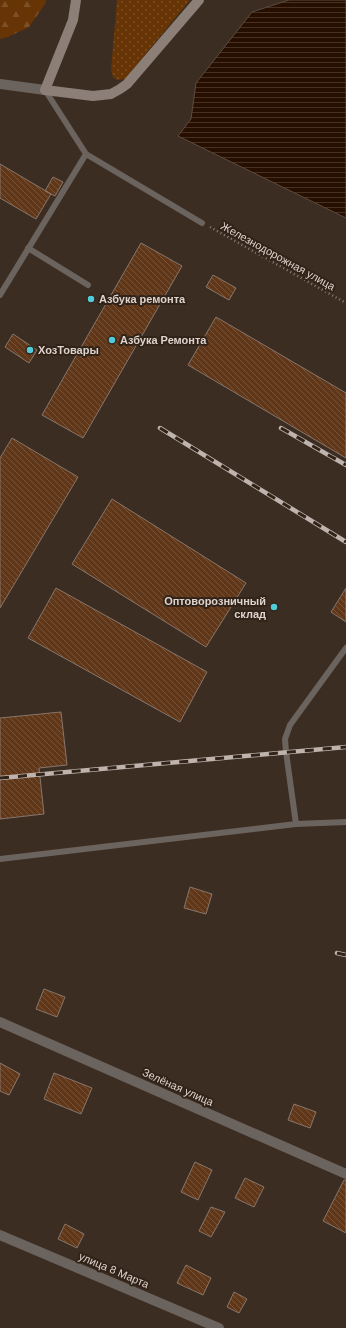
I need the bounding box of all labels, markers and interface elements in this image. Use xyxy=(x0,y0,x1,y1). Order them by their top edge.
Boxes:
street label: Железнодорожная улица xyxy=(219,220,338,293)
place label: Азбука ремонта xyxy=(99,293,186,305)
marker: Азбука ремонта xyxy=(86,294,96,304)
place label: Азбука Ремонта xyxy=(120,334,207,346)
marker: Азбука Ремонта xyxy=(107,335,117,345)
place label: ХозТовары xyxy=(38,344,99,356)
marker: ХозТовары xyxy=(25,345,35,355)
place label: Оптоворозничный склад xyxy=(164,595,266,620)
marker: Оптоворозничный склад xyxy=(269,602,279,612)
street label: Зелёная улица xyxy=(141,1066,216,1108)
street label: улица 8 Марта xyxy=(77,1250,152,1290)

